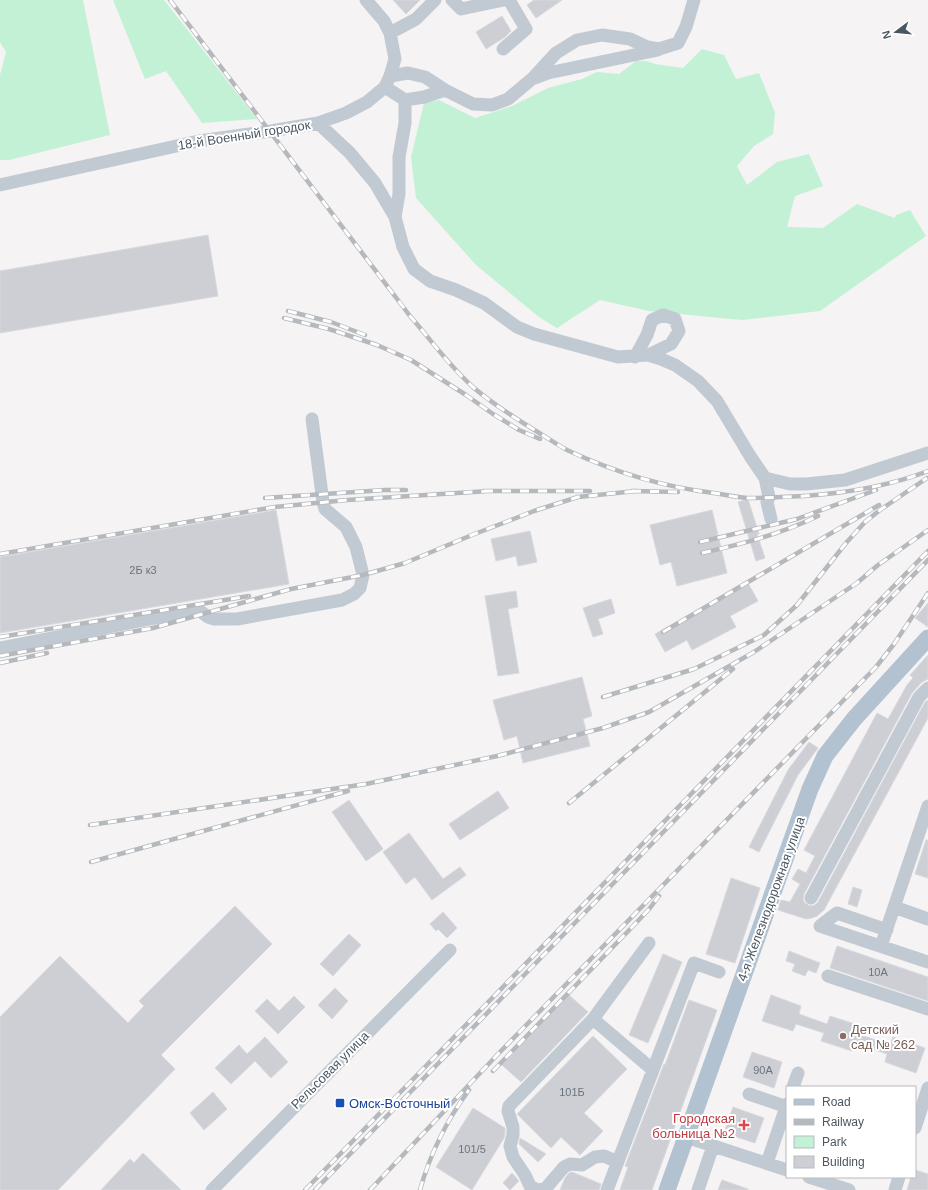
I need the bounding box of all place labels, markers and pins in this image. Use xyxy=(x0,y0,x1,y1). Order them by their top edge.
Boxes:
place label: Детский сад № 262 xyxy=(851,1022,915,1052)
marker: Детский сад № 262 xyxy=(838,1031,848,1041)
place label: Омск-Восточный xyxy=(349,1096,450,1111)
marker: Омск-Восточный xyxy=(334,1097,346,1109)
place label: Городская больница №2 xyxy=(652,1111,735,1141)
marker: Городская больница №2 xyxy=(738,1119,750,1131)

